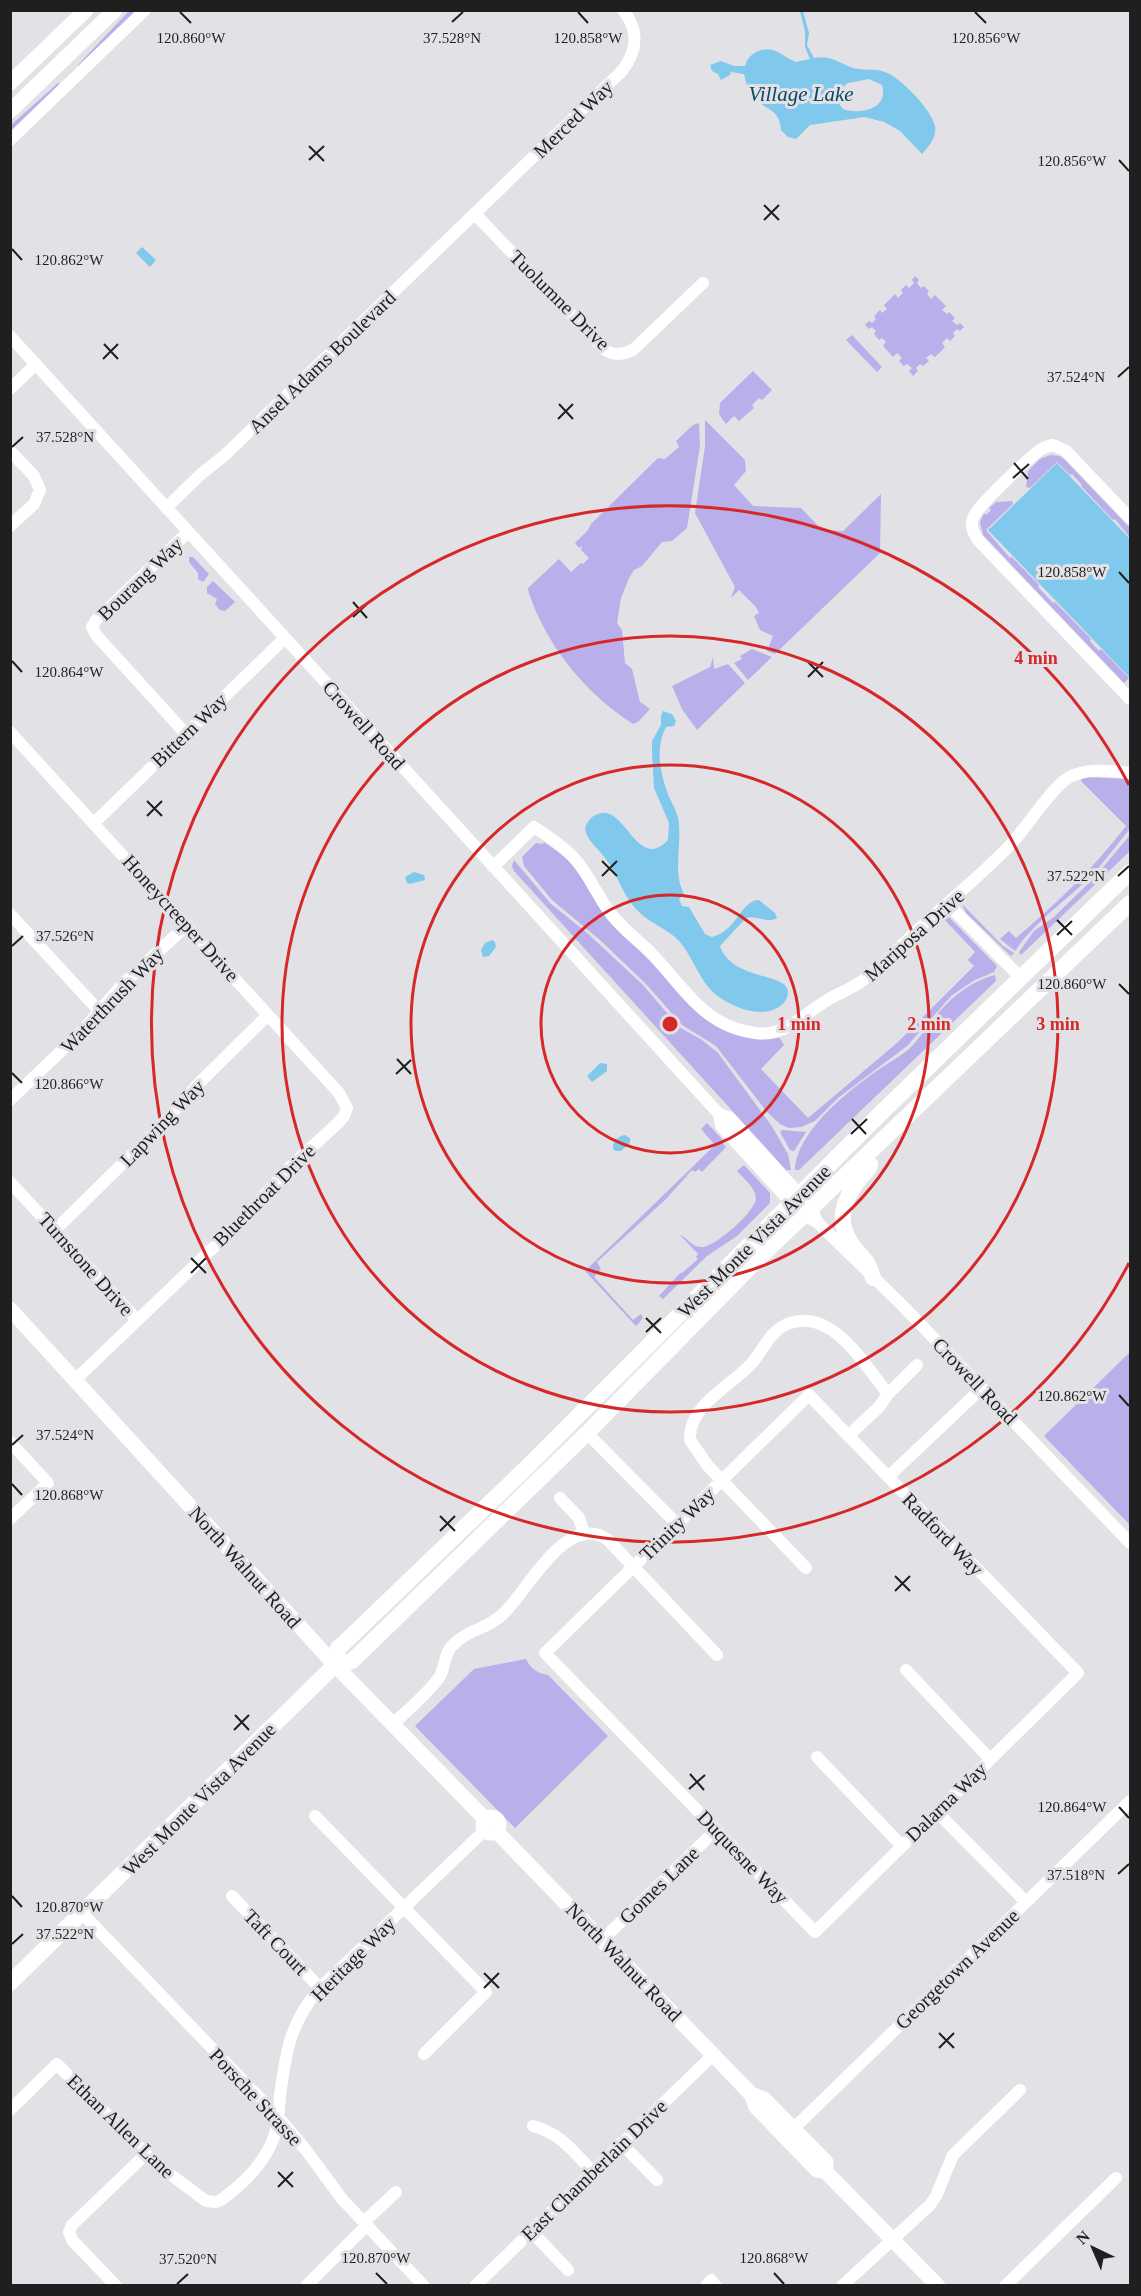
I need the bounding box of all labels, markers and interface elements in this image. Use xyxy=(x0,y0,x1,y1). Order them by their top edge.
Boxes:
text: 120.860°W xyxy=(157,30,226,46)
text: 37.528°N xyxy=(423,30,481,46)
text: 120.858°W xyxy=(554,30,623,46)
text: 120.856°W xyxy=(952,30,1021,46)
street label: Merced Way xyxy=(529,76,618,163)
water label: Village Lake xyxy=(748,82,854,106)
text: 120.856°W xyxy=(1038,153,1107,169)
street label: Tuolumne Drive xyxy=(506,246,615,355)
text: 120.862°W xyxy=(35,252,104,268)
street label: Ansel Adams Boulevard xyxy=(244,286,400,438)
text: 37.524°N xyxy=(1047,369,1105,385)
text: 37.528°N xyxy=(36,429,94,445)
street label: Bourang Way xyxy=(93,533,188,626)
text: 120.858°W xyxy=(1038,564,1107,580)
text: 4 min xyxy=(1014,648,1058,668)
text: 120.864°W xyxy=(35,664,104,680)
street label: Crowell Road xyxy=(318,676,410,774)
street label: Bittern Way xyxy=(147,689,232,772)
street label: Honeycreeper Drive xyxy=(118,850,244,987)
text: 37.522°N xyxy=(1047,868,1105,884)
street label: Mariposa Drive xyxy=(860,885,969,986)
text: 37.526°N xyxy=(36,928,94,944)
street label: Waterthrush Way xyxy=(56,943,169,1058)
text: 120.860°W xyxy=(1038,976,1107,992)
centre of rings xyxy=(660,1014,680,1034)
text: 1 min xyxy=(777,1014,821,1034)
text: 2 min xyxy=(907,1014,951,1034)
text: 3 min xyxy=(1036,1014,1080,1034)
street label: Lapwing Way xyxy=(115,1075,209,1172)
text: 120.866°W xyxy=(35,1076,104,1092)
street label: Bluethroat Drive xyxy=(209,1139,320,1250)
street label: West Monte Vista Avenue xyxy=(673,1160,835,1322)
street label: Turnstone Drive xyxy=(34,1208,138,1320)
street label: Crowell Road xyxy=(928,1333,1022,1429)
text: 120.862°W xyxy=(1038,1388,1107,1404)
text: 37.524°N xyxy=(36,1427,94,1443)
street label: Trinity Way xyxy=(635,1483,720,1566)
text: 120.868°W xyxy=(35,1487,104,1503)
street label: Radford Way xyxy=(897,1488,988,1581)
street label: North Walnut Road xyxy=(185,1502,305,1632)
street label: West Monte Vista Avenue xyxy=(118,1718,280,1880)
street label: Dalarna Way xyxy=(901,1758,992,1847)
text: 120.864°W xyxy=(1038,1799,1107,1815)
street label: Duquesne Way xyxy=(692,1806,793,1909)
street label: Gomes Lane xyxy=(615,1842,703,1928)
text: 37.518°N xyxy=(1047,1867,1105,1883)
street label: North Walnut Road xyxy=(562,1898,686,2026)
text: 120.870°W xyxy=(35,1899,104,1915)
street label: Georgetown Avenue xyxy=(891,1904,1024,2034)
street label: Taft Court xyxy=(239,1905,313,1980)
street label: Heritage Way xyxy=(306,1912,400,2006)
text: 37.522°N xyxy=(36,1926,94,1942)
street label: Porsche Strasse xyxy=(205,2044,307,2150)
street label: Ethan Allen Lane xyxy=(63,2069,179,2183)
street label: East Chamberlain Drive xyxy=(517,2095,671,2245)
north arrow xyxy=(1063,2218,1123,2278)
text: N xyxy=(1073,2227,1093,2248)
text: 120.870°W xyxy=(342,2250,411,2266)
text: 120.868°W xyxy=(740,2250,809,2266)
text: 37.520°N xyxy=(159,2251,217,2267)

